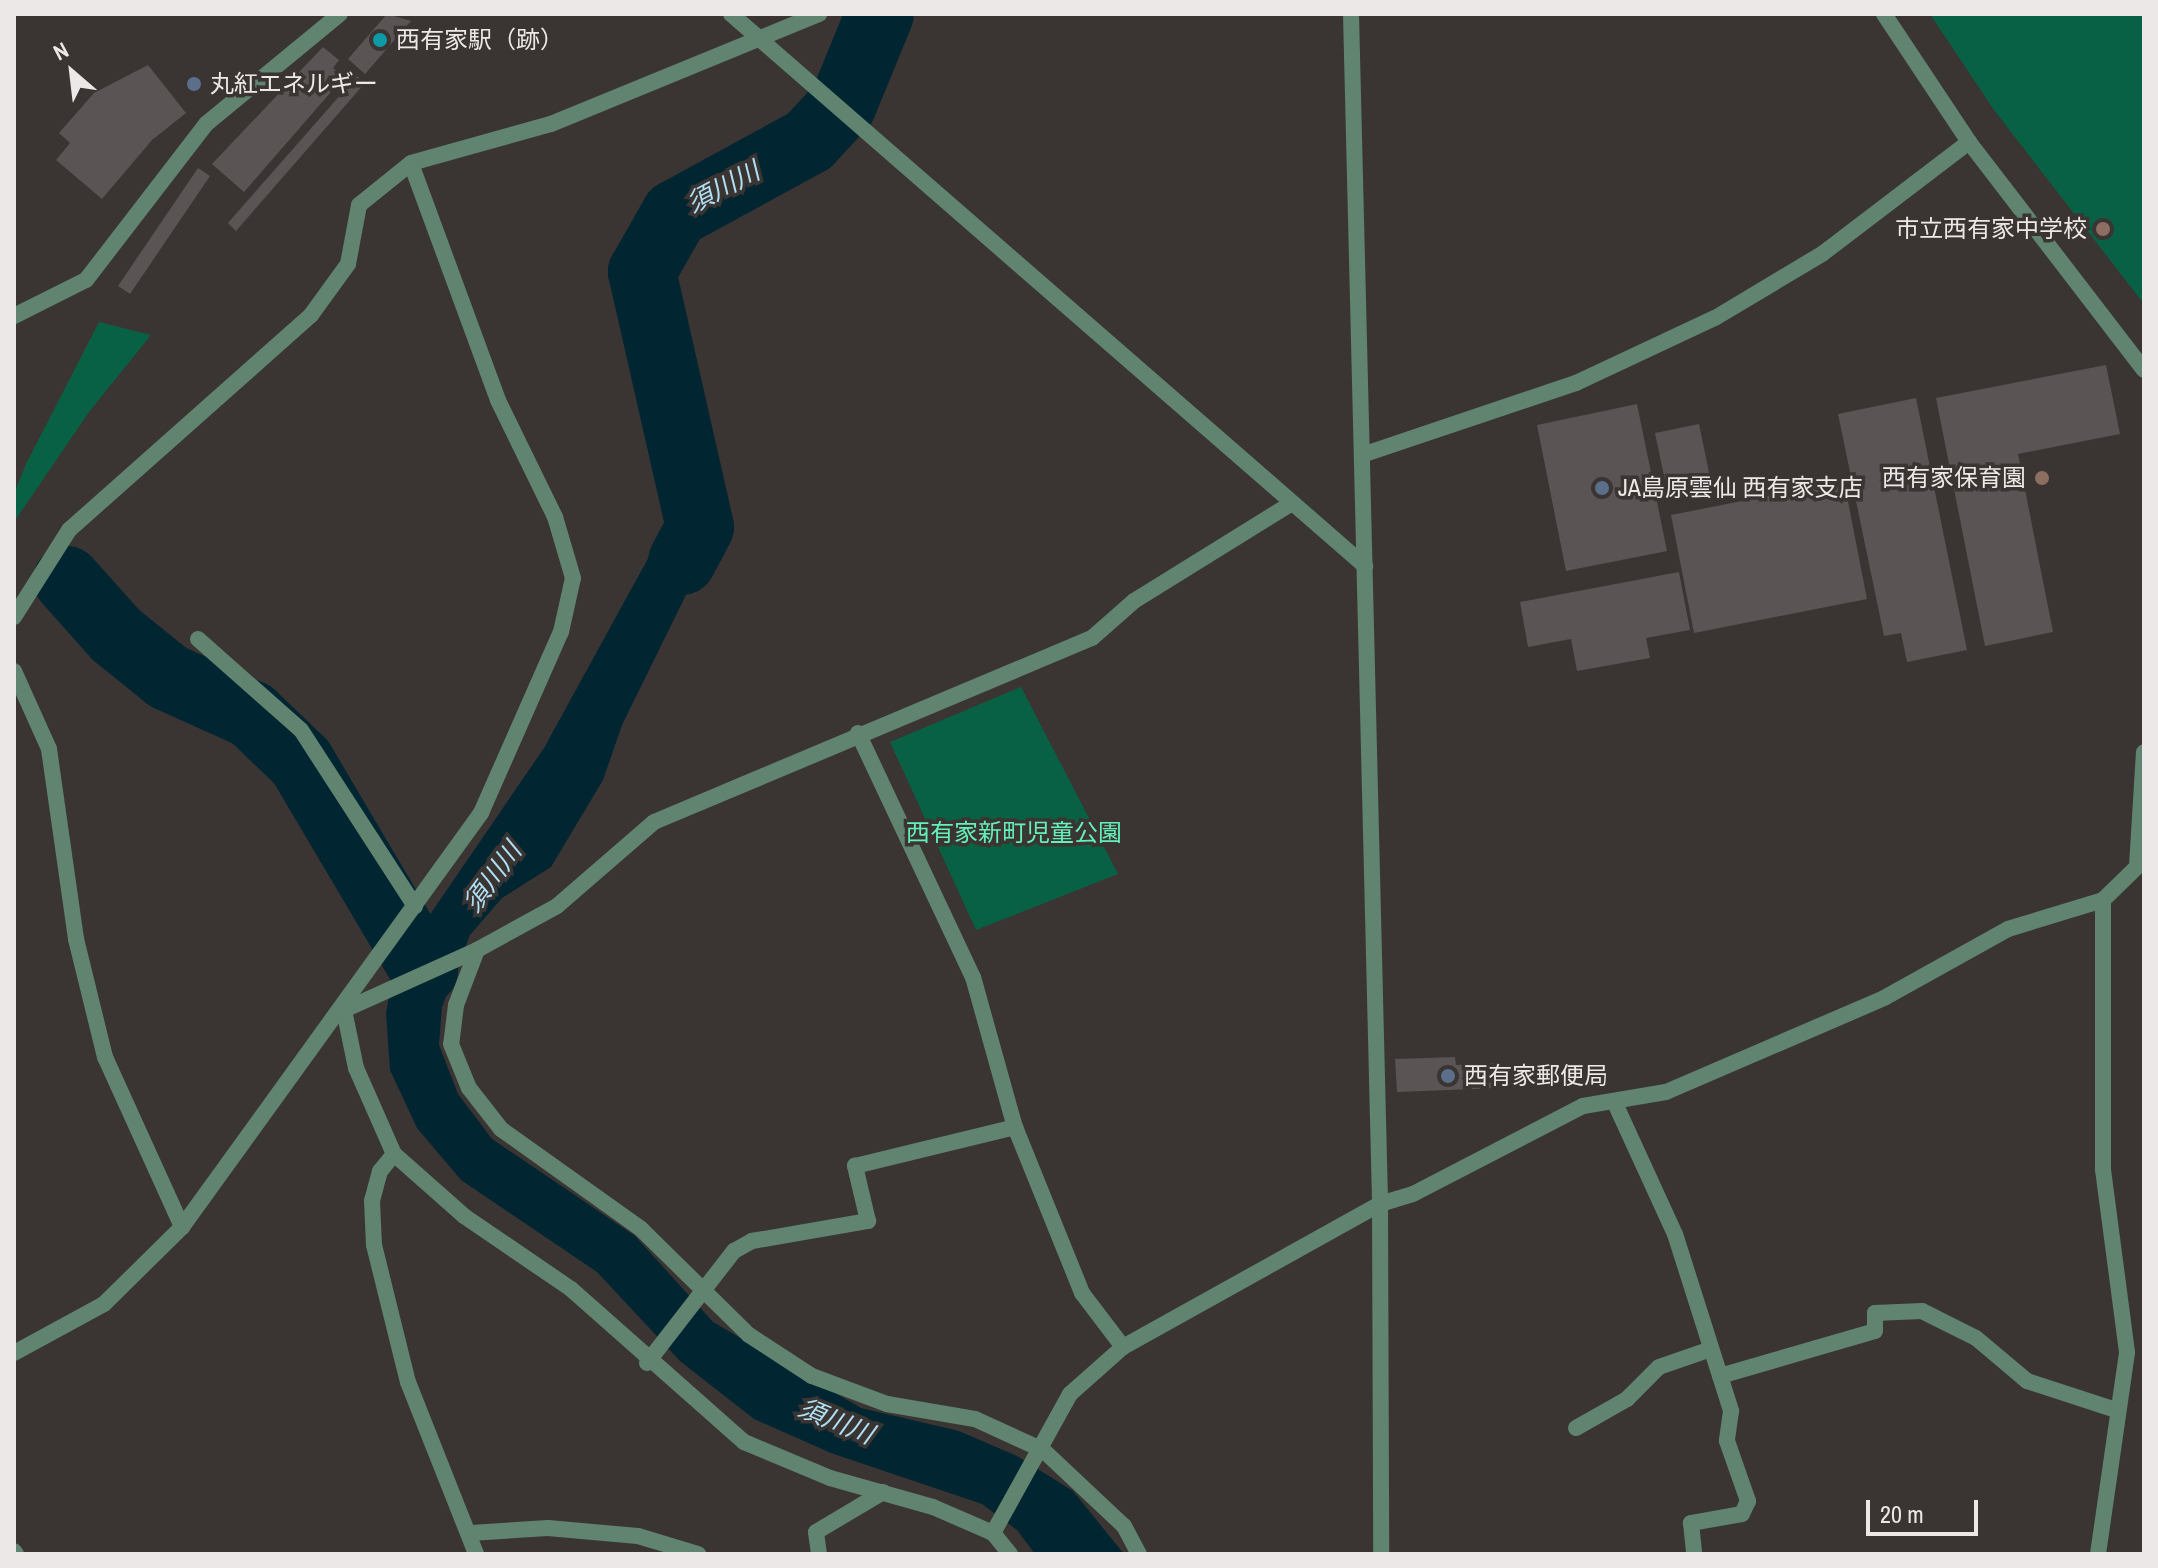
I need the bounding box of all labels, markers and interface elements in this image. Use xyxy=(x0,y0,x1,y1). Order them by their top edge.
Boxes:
place label: 西有家駅（跡） xyxy=(396,26,564,54)
marker: 西有家駅（跡） xyxy=(371,31,389,49)
north arrow xyxy=(32,32,112,112)
text: N xyxy=(48,35,74,67)
place label: 丸紅エネルギー xyxy=(210,70,378,98)
marker: 丸紅エネルギー xyxy=(185,75,203,93)
water label: 須川川 xyxy=(681,155,765,219)
place label: 市立西有家中学校 xyxy=(1895,215,2087,243)
marker: 市立西有家中学校 xyxy=(2094,220,2112,238)
place label: 西有家保育園 xyxy=(1882,464,2026,492)
marker: 西有家保育園 xyxy=(2033,469,2051,487)
place label: JA島原雲仙 西有家支店 xyxy=(1618,474,1862,502)
marker: JA島原雲仙 西有家支店 xyxy=(1593,479,1611,497)
park label: 西有家新町児童公園 xyxy=(906,819,1122,847)
water label: 須川川 xyxy=(456,836,528,918)
place label: 西有家郵便局 xyxy=(1464,1062,1608,1090)
marker: 西有家郵便局 xyxy=(1439,1067,1457,1085)
water label: 須川川 xyxy=(794,1392,878,1450)
scale bar xyxy=(1870,1484,1982,1534)
text: 20 m xyxy=(1880,1498,1924,1530)

